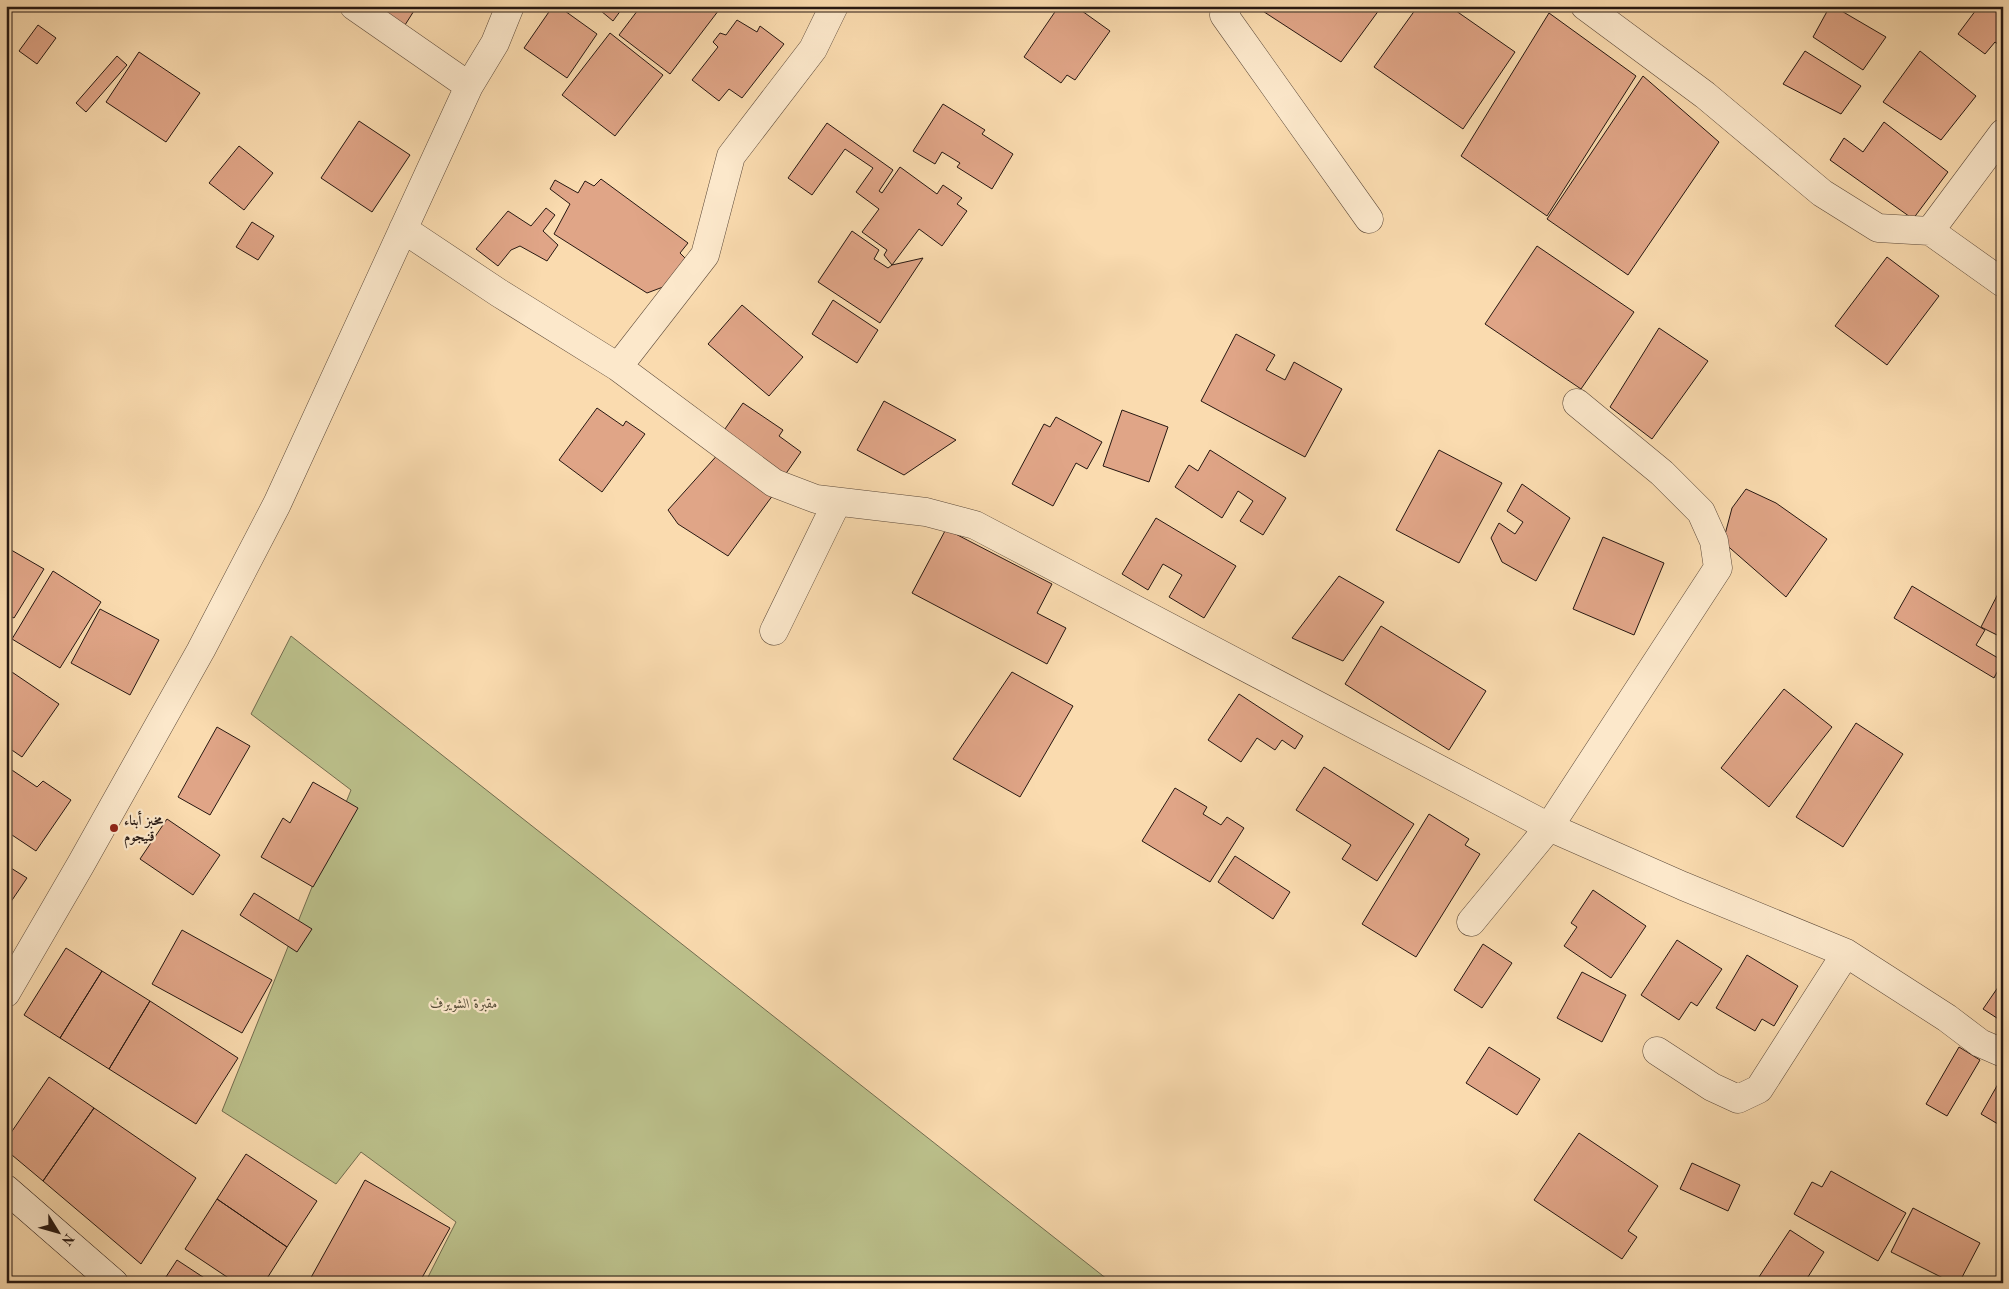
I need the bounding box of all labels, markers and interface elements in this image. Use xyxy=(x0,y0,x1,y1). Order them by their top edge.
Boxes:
place label: مخبز أبناء قنيجوم xyxy=(124,810,164,849)
marker: مخبز أبناء قنيجوم xyxy=(108,822,120,834)
park label: مقبرة الشويرف xyxy=(430,997,498,1012)
north arrow xyxy=(32,1206,82,1256)
text: N xyxy=(59,1231,76,1248)

